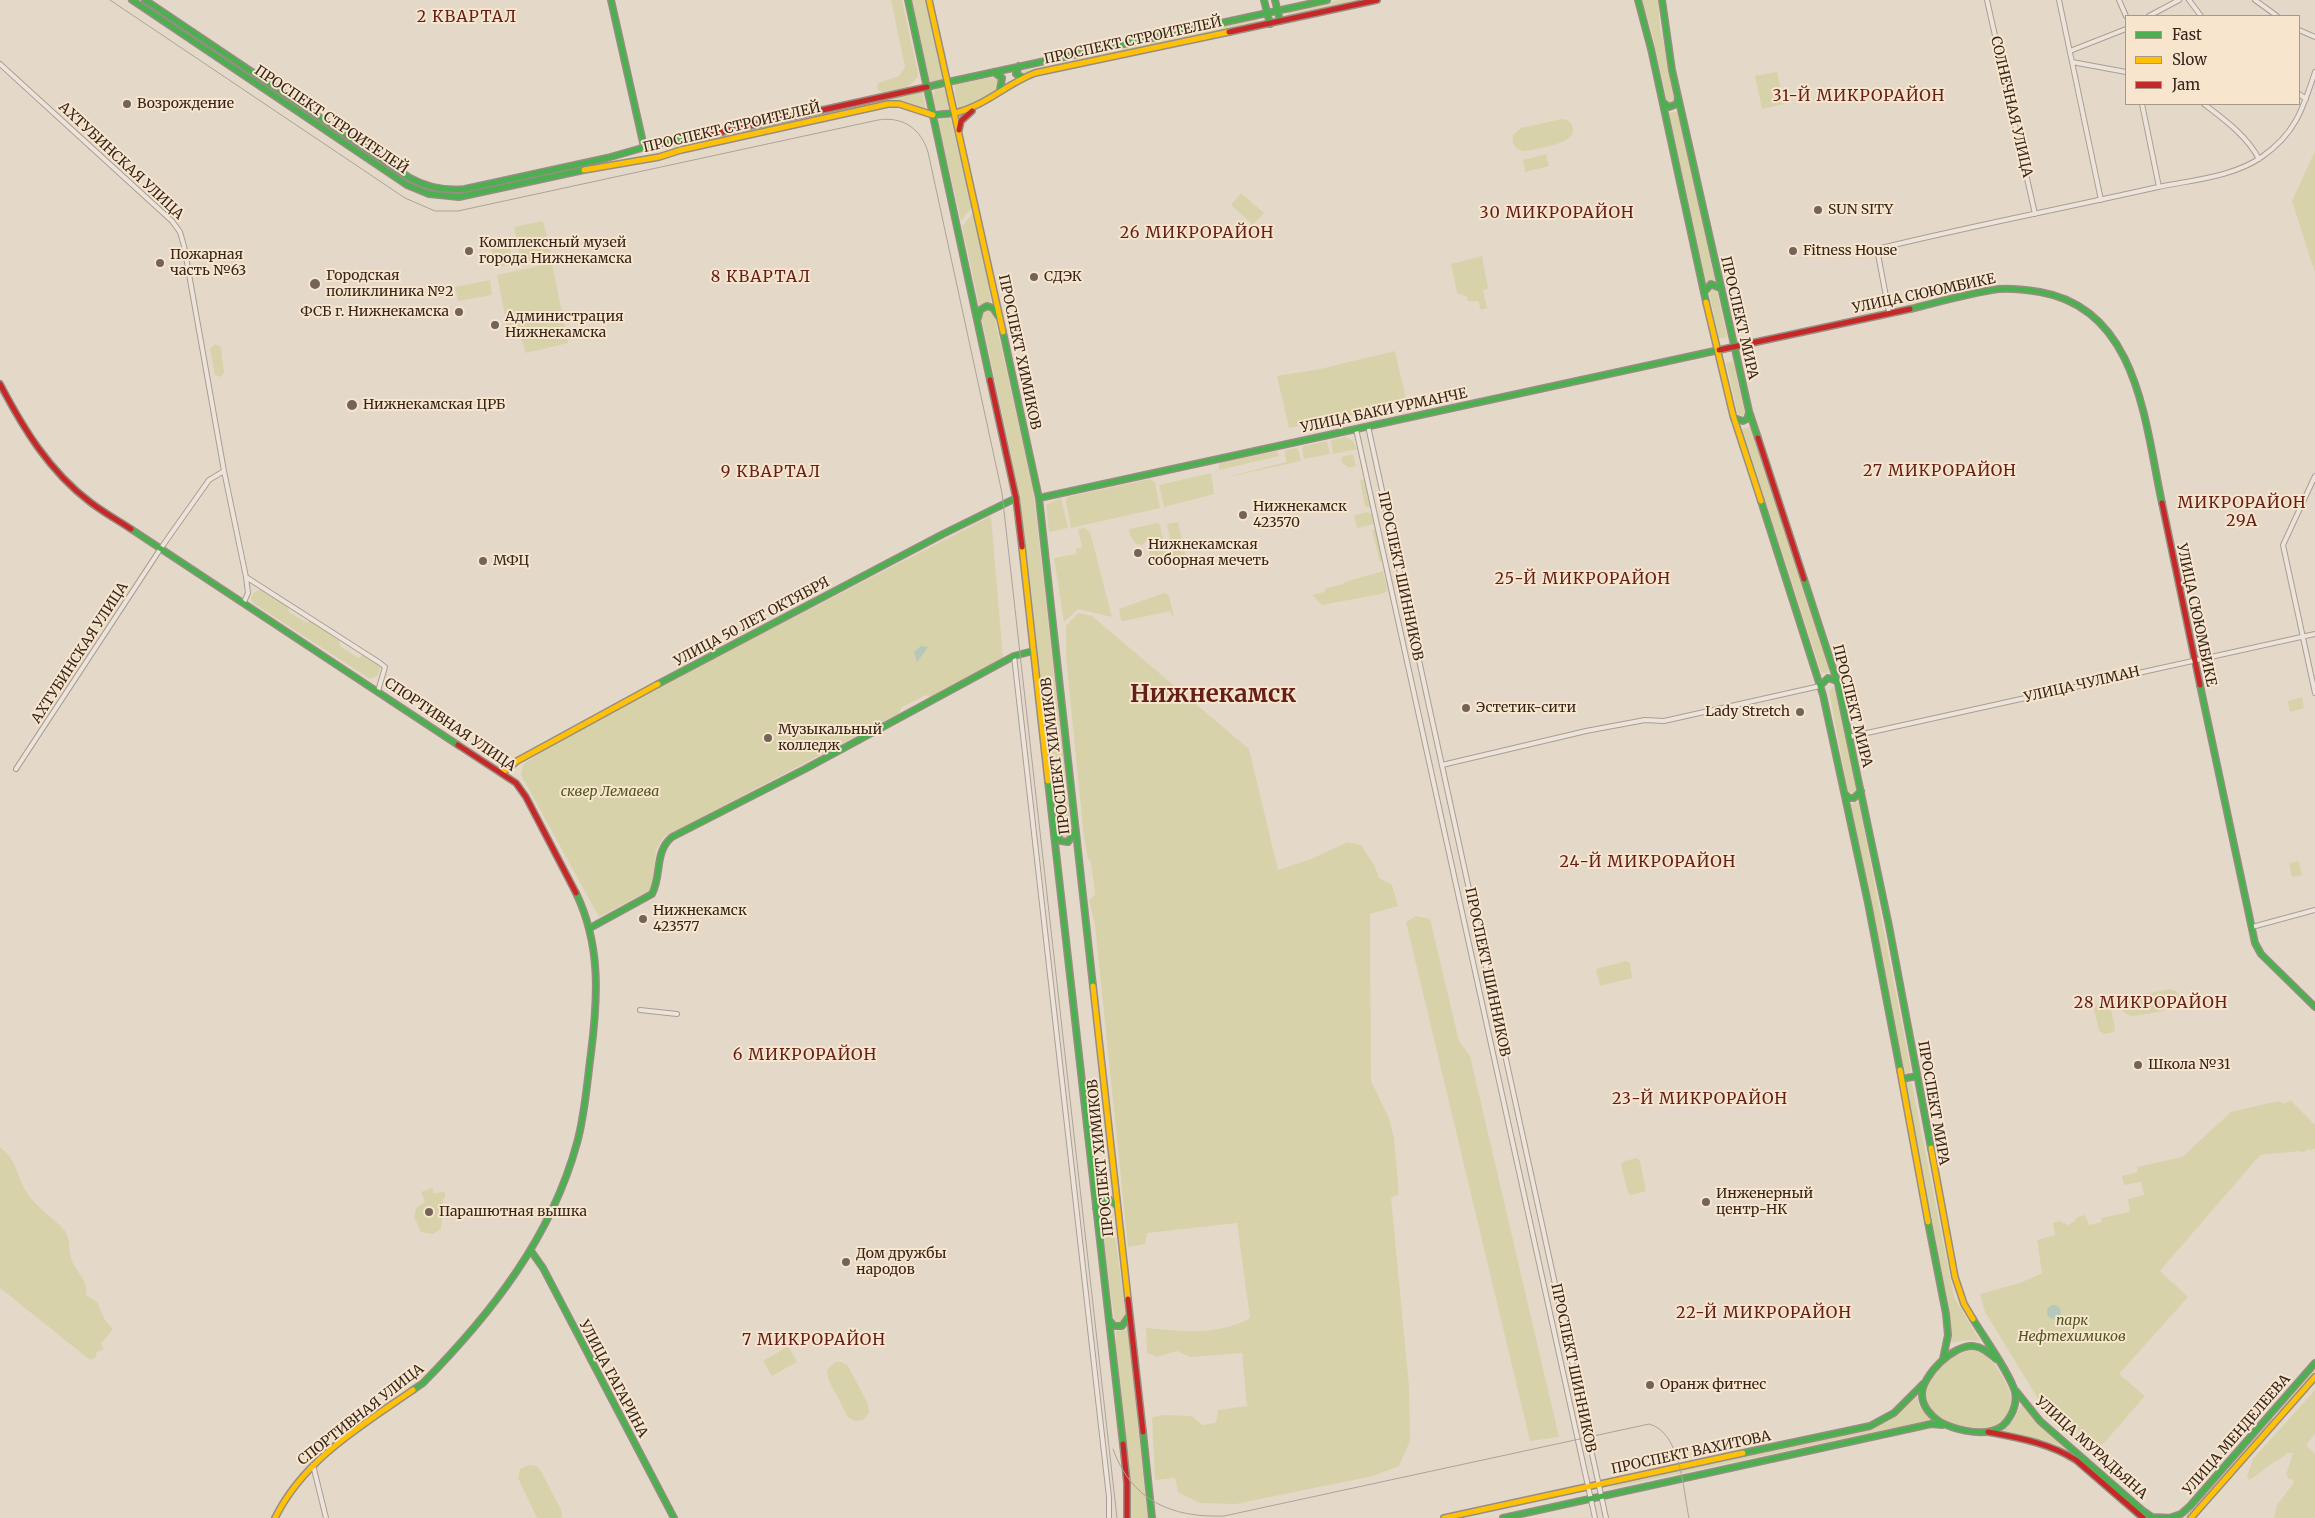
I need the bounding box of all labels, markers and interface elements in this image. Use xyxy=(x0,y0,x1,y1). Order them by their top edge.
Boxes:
district label: 2 КВАРТАЛ xyxy=(416,7,518,27)
street label: ПРОСПЕКТ СТРОИТЕЛЕЙ xyxy=(1042,14,1224,68)
legend xyxy=(2125,15,2300,105)
text: Fast xyxy=(2172,25,2202,44)
street label: СОЛНЕЧНАЯ УЛИЦА xyxy=(1987,35,2035,179)
text: Slow xyxy=(2172,50,2207,69)
street label: ПРОСПЕКТ СТРОИТЕЛЕЙ xyxy=(251,62,411,178)
text: Jam xyxy=(2172,75,2200,94)
district label: 31-Й МИКРОРАЙОН xyxy=(1771,86,1947,106)
place label: Возрождение xyxy=(137,96,234,112)
marker: Возрождение xyxy=(121,98,133,110)
street label: АХТУБИНСКАЯ УЛИЦА xyxy=(55,99,187,223)
street label: ПРОСПЕКТ СТРОИТЕЛЕЙ xyxy=(642,99,822,157)
place label: SUN SITY xyxy=(1828,202,1893,218)
district label: 30 МИКРОРАЙОН xyxy=(1478,203,1636,223)
marker: SUN SITY xyxy=(1812,204,1824,216)
district label: 26 МИКРОРАЙОН xyxy=(1118,223,1276,243)
place label: Комплексный музей города Нижнекамска xyxy=(479,235,632,268)
place label: Fitness House xyxy=(1803,243,1897,259)
marker: Комплексный музей города Нижнекамска xyxy=(463,245,475,257)
marker: Fitness House xyxy=(1787,245,1799,257)
place label: Пожарная часть №63 xyxy=(170,247,246,280)
street label: ПРОСПЕКТ МИРА xyxy=(1717,255,1761,381)
marker: Пожарная часть №63 xyxy=(154,257,166,269)
district label: 8 КВАРТАЛ xyxy=(710,267,812,287)
place label: Городская поликлиника №2 xyxy=(326,268,454,300)
place label: СДЭК xyxy=(1044,269,1082,285)
marker: СДЭК xyxy=(1028,271,1040,283)
street label: УЛИЦА СЮЮМБИКЕ xyxy=(1851,271,1997,317)
street label: ПРОСПЕКТ ХИМИКОВ xyxy=(994,273,1044,431)
marker: Городская поликлиника №2 xyxy=(308,277,322,291)
place label: ФСБ г. Нижнекамска xyxy=(300,304,449,320)
marker: ФСБ г. Нижнекамска xyxy=(453,306,465,318)
place label: Администрация Нижнекамска xyxy=(505,309,624,342)
marker: Администрация Нижнекамска xyxy=(489,319,501,331)
street label: УЛИЦА БАКИ УРМАНЧЕ xyxy=(1299,385,1469,437)
place label: Нижнекамская ЦРБ xyxy=(363,397,505,413)
marker: Нижнекамская ЦРБ xyxy=(345,398,359,412)
district label: 27 МИКРОРАЙОН xyxy=(1861,461,2019,481)
district label: 9 КВАРТАЛ xyxy=(720,462,822,482)
street label: ПРОСПЕКТ ШИННИКОВ xyxy=(1374,490,1426,662)
district label: МИКРОРАЙОН 29А xyxy=(2176,493,2308,531)
place label: Нижнекамск 423570 xyxy=(1253,499,1347,532)
marker: Нижнекамск 423570 xyxy=(1237,509,1249,521)
place label: Нижнекамская соборная мечеть xyxy=(1148,537,1269,570)
street label: УЛИЦА СЮЮМБИКЕ xyxy=(2173,542,2219,688)
marker: Нижнекамская соборная мечеть xyxy=(1132,547,1144,559)
place label: МФЦ xyxy=(493,553,529,569)
marker: МФЦ xyxy=(477,555,489,567)
district label: 25-Й МИКРОРАЙОН xyxy=(1493,569,1673,589)
street label: УЛИЦА 50 ЛЕТ ОКТЯБРЯ xyxy=(671,574,833,670)
street label: АХТУБИНСКАЯ УЛИЦА xyxy=(28,579,132,727)
street label: ПРОСПЕКТ МИРА xyxy=(1829,643,1875,769)
street label: УЛИЦА ЧУЛМАН xyxy=(2022,664,2142,706)
street label: СПОРТИВНАЯ УЛИЦА xyxy=(381,675,519,775)
street label: ПРОСПЕКТ ХИМИКОВ xyxy=(1038,676,1074,836)
district label: Нижнекамск xyxy=(1130,681,1296,709)
place label: Эстетик-сити xyxy=(1476,700,1576,716)
marker: Эстетик-сити xyxy=(1460,702,1472,714)
place label: Lady Stretch xyxy=(1705,704,1790,720)
marker: Lady Stretch xyxy=(1794,706,1806,718)
place label: Музыкальный колледж xyxy=(778,722,882,754)
marker: Музыкальный колледж xyxy=(762,732,774,744)
park label: сквер Лемаева xyxy=(561,784,659,800)
district label: 24-Й МИКРОРАЙОН xyxy=(1558,852,1738,872)
street label: ПРОСПЕКТ ШИННИКОВ xyxy=(1461,886,1513,1058)
place label: Нижнекамск 423577 xyxy=(653,903,747,936)
marker: Нижнекамск 423577 xyxy=(637,913,649,925)
district label: 28 МИКРОРАЙОН xyxy=(2072,993,2230,1013)
street label: ПРОСПЕКТ МИРА xyxy=(1914,1040,1952,1166)
district label: 6 МИКРОРАЙОН xyxy=(731,1045,879,1065)
place label: Школа №31 xyxy=(2148,1057,2230,1073)
marker: Школа №31 xyxy=(2132,1059,2144,1071)
street label: ПРОСПЕКТ ХИМИКОВ xyxy=(1084,1078,1118,1238)
district label: 23-Й МИКРОРАЙОН xyxy=(1610,1089,1790,1109)
place label: Инженерный центр-НК xyxy=(1716,1186,1813,1218)
marker: Инженерный центр-НК xyxy=(1700,1196,1712,1208)
place label: Парашютная вышка xyxy=(439,1204,587,1220)
marker: Парашютная вышка xyxy=(423,1206,435,1218)
place label: Дом дружбы народов xyxy=(856,1246,946,1278)
marker: Дом дружбы народов xyxy=(840,1256,852,1268)
street label: ПРОСПЕКТ ШИННИКОВ xyxy=(1547,1282,1599,1454)
district label: 22-Й МИКРОРАЙОН xyxy=(1674,1303,1854,1323)
park label: парк Нефтехимиков xyxy=(2018,1313,2126,1345)
street label: УЛИЦА ГАГАРИНА xyxy=(575,1318,651,1440)
district label: 7 МИКРОРАЙОН xyxy=(740,1330,888,1350)
street label: СПОРТИВНАЯ УЛИЦА xyxy=(295,1361,427,1469)
street label: УЛИЦА МЕНДЕЛЕЕВА xyxy=(2180,1371,2294,1499)
place label: Оранж фитнес xyxy=(1660,1377,1766,1393)
marker: Оранж фитнес xyxy=(1644,1379,1656,1391)
street label: УЛИЦА МУРАДЬЯНА xyxy=(2031,1393,2151,1503)
street label: ПРОСПЕКТ ВАХИТОВА xyxy=(1610,1428,1772,1478)

